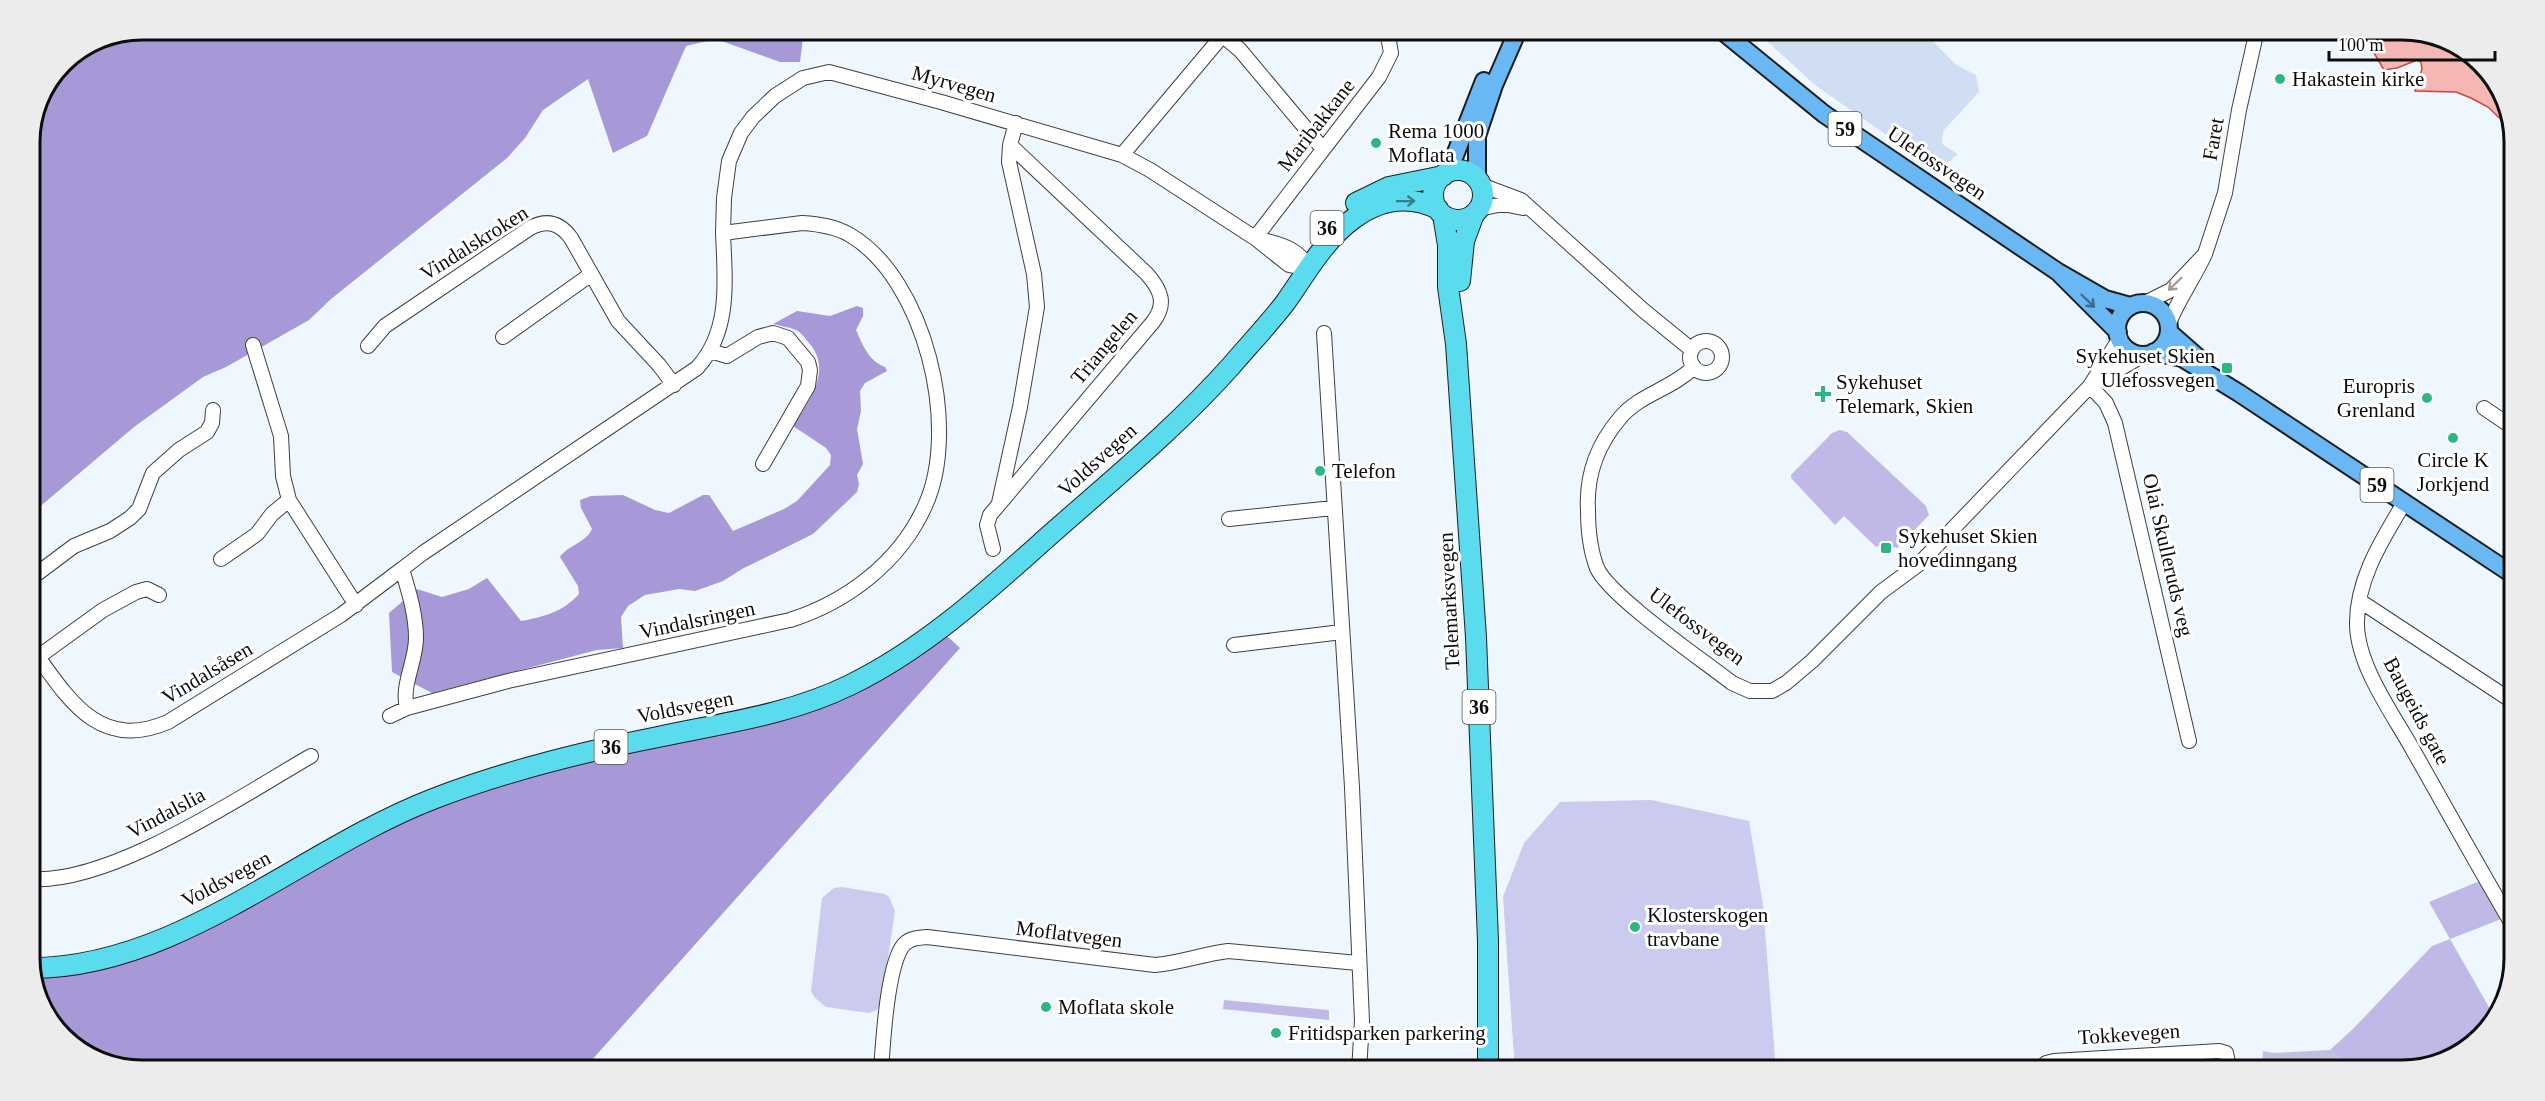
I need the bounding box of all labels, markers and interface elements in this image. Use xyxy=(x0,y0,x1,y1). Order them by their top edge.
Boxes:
scale bar xyxy=(2329,24,2496,62)
text: 100 m xyxy=(2338,35,2384,55)
street label: Myrvegen xyxy=(909,61,999,108)
place label: Hakastein kirke xyxy=(2292,67,2424,91)
marker: Hakastein kirke xyxy=(2273,72,2287,86)
street label: Maribakkane xyxy=(1272,74,1360,176)
road number: 59 xyxy=(1828,112,1862,146)
street label: Faret xyxy=(2197,116,2229,162)
place label: Rema 1000 Moflata xyxy=(1388,119,1484,167)
street label: Ulefossvegen xyxy=(1883,121,1991,205)
marker: Rema 1000 Moflata xyxy=(1369,136,1383,150)
one-way arrow xyxy=(1395,195,1415,206)
street label: Vindalskroken xyxy=(416,200,533,286)
road number: 36 xyxy=(1310,211,1344,245)
one-way arrow xyxy=(2168,277,2183,291)
one-way arrow xyxy=(2081,294,2096,308)
street label: Triangelen xyxy=(1066,304,1143,389)
place label: Sykehuset Skien Ulefossvegen xyxy=(2076,344,2215,392)
marker: Sykehuset Skien Ulefossvegen xyxy=(2220,361,2234,375)
place label: Sykehuset Telemark, Skien xyxy=(1836,370,1974,418)
place label: Europris Grenland xyxy=(2337,374,2415,422)
marker: Sykehuset Telemark, Skien xyxy=(1814,385,1832,403)
marker: Europris Grenland xyxy=(2420,391,2434,405)
street label: Voldsvegen xyxy=(1053,418,1142,502)
marker: Circle K Jorkjend xyxy=(2446,431,2460,445)
place label: Circle K Jorkjend xyxy=(2417,448,2490,496)
place label: Telefon xyxy=(1332,459,1396,483)
marker: Telefon xyxy=(1313,464,1327,478)
road number: 59 xyxy=(2360,468,2394,502)
street label: Olai Skulleruds veg xyxy=(2138,471,2199,639)
place label: Sykehuset Skien hovedinngang xyxy=(1898,524,2038,572)
street label: Telemarksvegen xyxy=(1433,531,1465,670)
marker: Sykehuset Skien hovedinngang xyxy=(1879,541,1893,555)
street label: Ulefossvegen xyxy=(1644,582,1750,670)
street label: Vindalsringen xyxy=(637,596,758,644)
street label: Vindalsåsen xyxy=(157,636,257,709)
street label: Baugeids gate xyxy=(2379,653,2455,769)
street label: Voldsvegen xyxy=(635,686,736,728)
road number: 36 xyxy=(1462,690,1496,724)
road number: 36 xyxy=(594,730,628,764)
street label: Vindalslia xyxy=(123,782,210,844)
street label: Voldsvegen xyxy=(177,845,275,913)
place label: Klosterskogen travbane xyxy=(1647,903,1769,951)
street label: Moflatvegen xyxy=(1014,916,1124,953)
marker: Klosterskogen travbane xyxy=(1628,920,1642,934)
place label: Moflata skole xyxy=(1058,995,1174,1019)
marker: Moflata skole xyxy=(1039,1000,1053,1014)
street label: Tokkevegen xyxy=(2077,1018,2181,1050)
place label: Fritidsparken parkering xyxy=(1288,1021,1486,1045)
marker: Fritidsparken parkering xyxy=(1269,1026,1283,1040)

